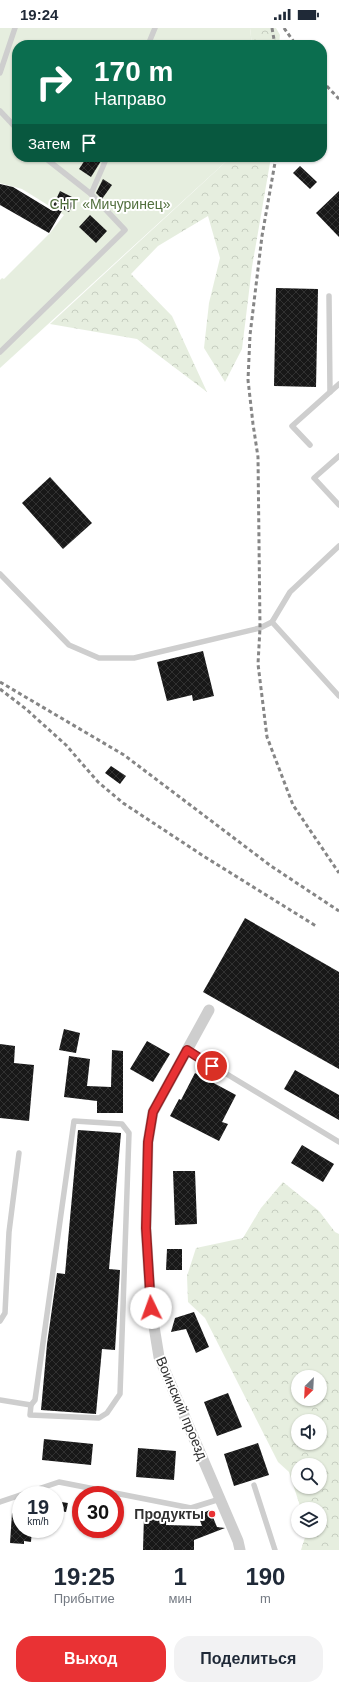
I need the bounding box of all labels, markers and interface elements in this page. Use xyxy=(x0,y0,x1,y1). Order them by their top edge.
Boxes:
text: 19:24 xyxy=(20,6,58,23)
icon: right xyxy=(28,56,80,108)
text: 170 m xyxy=(94,56,173,87)
text: Направо xyxy=(94,89,166,109)
icon: arrive xyxy=(78,132,100,154)
text: Затем xyxy=(28,135,70,152)
park label: СНТ «Мичуринец» xyxy=(50,196,171,212)
pin xyxy=(195,1049,229,1083)
icon: arrive xyxy=(201,1055,223,1077)
position arrow xyxy=(130,1287,172,1329)
street label: Воинский проезд xyxy=(153,1354,211,1462)
north arrow xyxy=(291,1370,327,1406)
map controls xyxy=(291,1370,327,1538)
button: sound xyxy=(291,1414,327,1450)
button: search xyxy=(291,1458,327,1494)
speed limit sign: 30 xyxy=(72,1486,124,1538)
text: 19 xyxy=(27,1496,49,1518)
button: layers xyxy=(291,1502,327,1538)
place label: Продукты xyxy=(134,1506,204,1522)
marker: Продукты xyxy=(207,1509,217,1519)
text: km/h xyxy=(27,1516,49,1527)
text: 19:25 xyxy=(54,1563,115,1590)
text: 1 xyxy=(173,1563,187,1590)
text: 190 xyxy=(245,1563,285,1590)
text: Прибытие xyxy=(54,1591,115,1606)
text: мин xyxy=(168,1591,192,1606)
text: m xyxy=(260,1591,271,1606)
button: Выход xyxy=(16,1636,166,1682)
button: Поделиться xyxy=(174,1636,323,1682)

